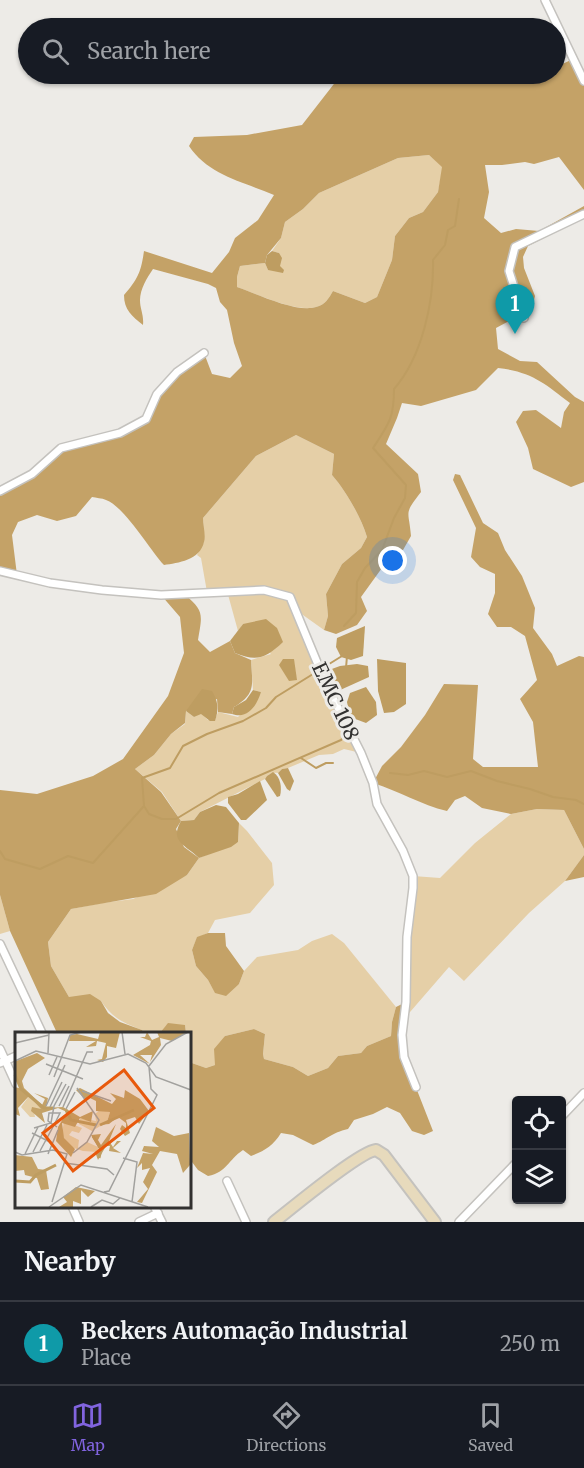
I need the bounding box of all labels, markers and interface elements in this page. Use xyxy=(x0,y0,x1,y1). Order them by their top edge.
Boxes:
search box xyxy=(18,18,566,84)
icon: search xyxy=(39,35,72,68)
text: Search here xyxy=(87,37,210,65)
pin: 1 xyxy=(496,284,534,334)
your location xyxy=(378,546,407,575)
street label: EMC 108 xyxy=(307,658,365,744)
inset map xyxy=(15,1032,190,1207)
map controls xyxy=(512,1096,566,1204)
button: locate xyxy=(512,1096,566,1150)
button: layers xyxy=(512,1150,566,1204)
text: Nearby xyxy=(24,1245,116,1278)
text: Beckers Automação Industrial xyxy=(81,1317,408,1345)
text: 1 xyxy=(39,1331,48,1356)
text: 250 m xyxy=(500,1331,560,1356)
text: Place xyxy=(81,1345,131,1370)
tab: Map xyxy=(71,1399,105,1455)
tab: Directions xyxy=(246,1399,326,1455)
tab: Saved xyxy=(468,1399,513,1455)

